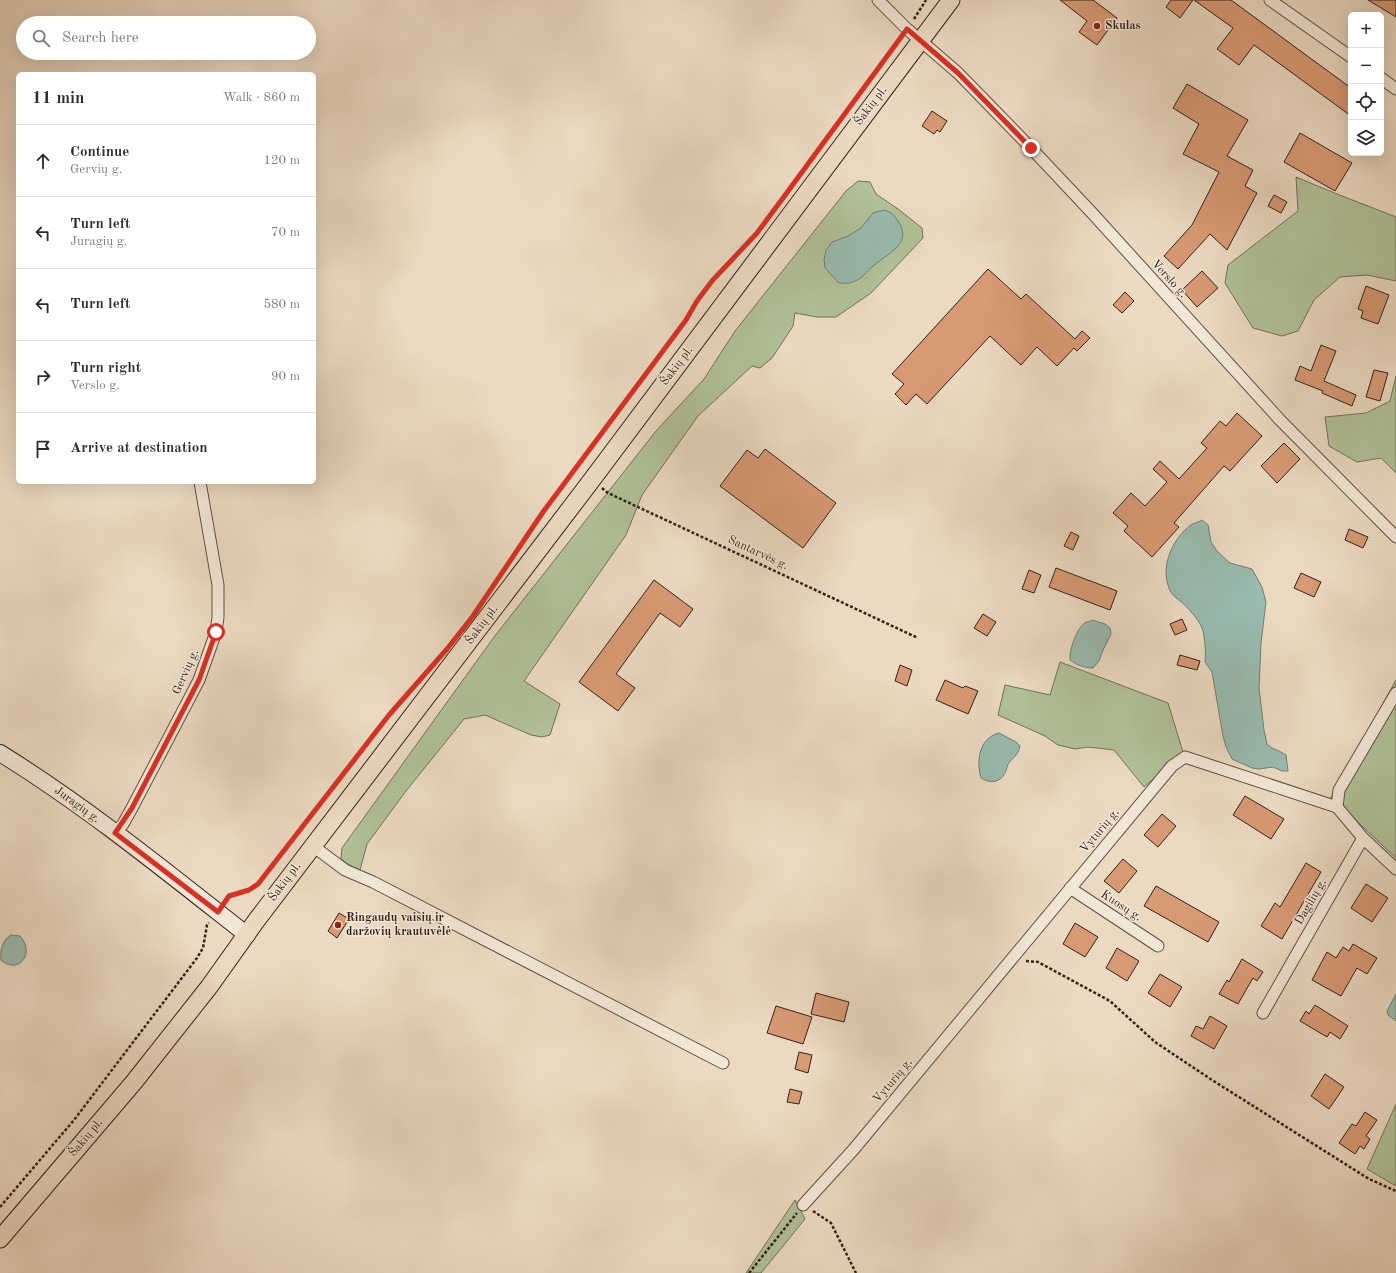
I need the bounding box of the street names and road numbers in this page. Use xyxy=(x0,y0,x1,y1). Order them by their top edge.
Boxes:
street label: Šakių pl. xyxy=(849,82,889,128)
street label: Verslo g. xyxy=(1149,258,1189,300)
street label: Šakių pl. xyxy=(655,342,695,388)
street label: Santarvės g. xyxy=(726,534,790,572)
street label: Šakių pl. xyxy=(460,601,500,647)
street label: Gervių g. xyxy=(171,647,201,697)
street label: Juragių g. xyxy=(52,785,102,825)
street label: Vyturių g. xyxy=(1078,806,1122,856)
street label: Šakių pl. xyxy=(263,858,303,904)
street label: Dagilių g. xyxy=(1293,877,1329,927)
street label: Kuosų g. xyxy=(1098,888,1144,924)
street label: Vyturių g. xyxy=(871,1056,915,1106)
street label: Šakių pl. xyxy=(64,1114,105,1159)

